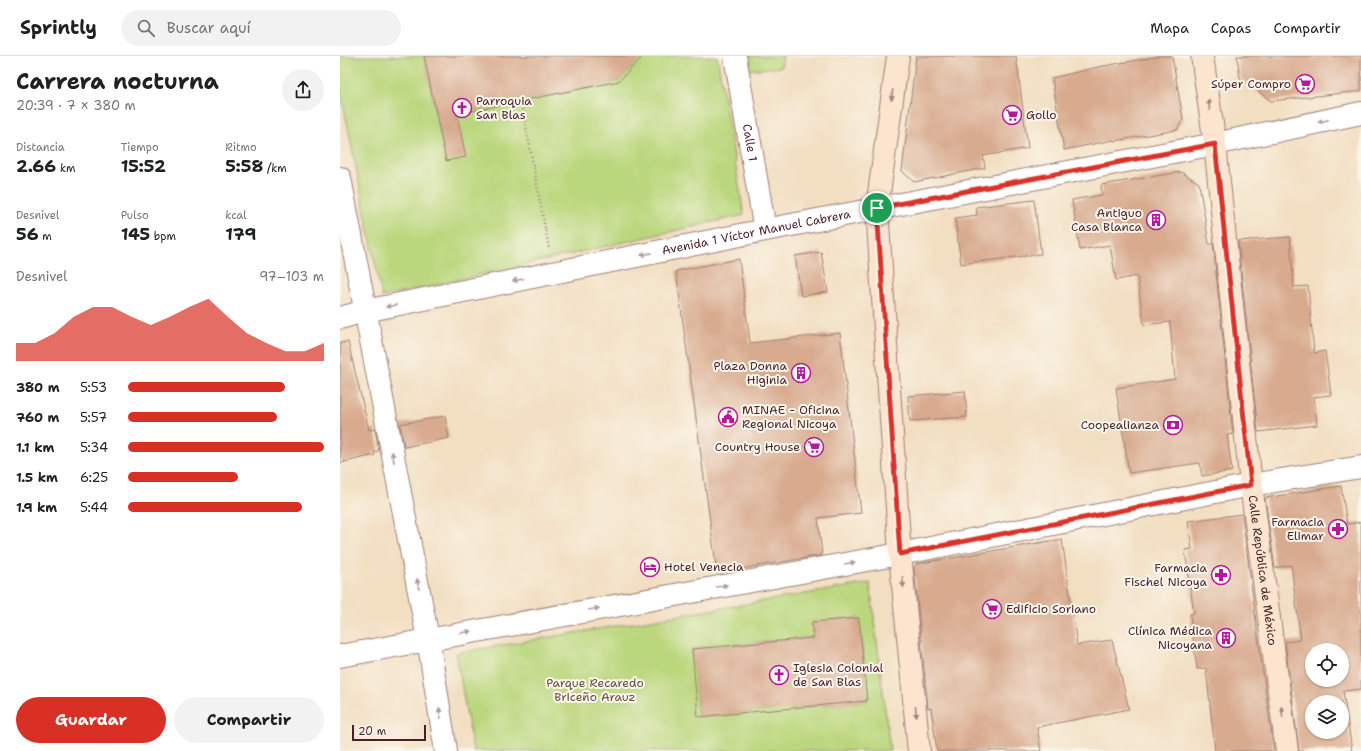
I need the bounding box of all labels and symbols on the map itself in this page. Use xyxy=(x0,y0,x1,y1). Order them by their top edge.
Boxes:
supermarket icon: Súper Compro xyxy=(1294,73,1316,95)
place label: Súper Compro xyxy=(1211,76,1291,92)
one-way arrow xyxy=(889,89,895,101)
place label: Parroquia San Blas xyxy=(476,93,532,123)
church icon: Parroquia San Blas xyxy=(451,97,473,119)
one-way arrow xyxy=(1206,99,1212,111)
supermarket icon: Gollo xyxy=(1001,104,1023,126)
place label: Gollo xyxy=(1026,107,1057,123)
one-way arrow xyxy=(1317,119,1329,125)
street label: Calle 1 xyxy=(739,123,761,163)
pin xyxy=(860,191,894,225)
place label: Antiguo Casa Blanca xyxy=(1071,205,1143,235)
street label: Avenida 1 Víctor Manuel Cabrera xyxy=(660,206,852,259)
building icon: Antiguo Casa Blanca xyxy=(1145,209,1167,231)
one-way arrow xyxy=(640,252,652,258)
one-way arrow xyxy=(512,278,525,284)
one-way arrow xyxy=(385,304,397,310)
place label: Plaza Donna Higinia xyxy=(713,358,788,388)
building icon: Plaza Donna Higinia xyxy=(790,362,812,384)
place label: MINAE - Oficina Regional Nicoya xyxy=(742,402,840,432)
public building icon: MINAE - Oficina Regional Nicoya xyxy=(717,406,739,428)
bank icon: Coopealianza xyxy=(1162,414,1184,436)
place label: Coopealianza xyxy=(1081,417,1160,433)
supermarket icon: Country House xyxy=(803,436,825,458)
place label: Country House xyxy=(715,439,800,455)
one-way arrow xyxy=(390,451,396,463)
street label: Calle República de México xyxy=(1244,494,1281,646)
place label: Farmacia Elimar xyxy=(1271,514,1325,544)
pharmacy icon: Farmacia Elimar xyxy=(1327,518,1349,540)
hotel icon: Hotel Venecia xyxy=(639,556,661,578)
place label: Hotel Venecia xyxy=(664,559,744,575)
one-way arrow xyxy=(844,560,856,566)
place label: Farmacia Fischel Nicoya xyxy=(1124,560,1208,590)
pharmacy icon: Farmacia Fischel Nicoya xyxy=(1210,564,1232,586)
one-way arrow xyxy=(899,576,906,588)
one-way arrow xyxy=(414,578,420,591)
one-way arrow xyxy=(716,583,729,589)
supermarket icon: Edificio Soriano xyxy=(981,598,1003,620)
place label: Edificio Soriano xyxy=(1006,601,1096,617)
one-way arrow xyxy=(588,606,601,612)
place label: Clínica Médica Nicoyana xyxy=(1128,623,1213,653)
building icon: Clínica Médica Nicoyana xyxy=(1215,627,1237,649)
one-way arrow xyxy=(460,629,473,635)
place label: Iglesia Colonial de San Blas xyxy=(793,660,884,690)
church icon: Iglesia Colonial de San Blas xyxy=(768,664,790,686)
park label: Parque Recaredo Briceño Arauz xyxy=(546,675,644,705)
one-way arrow xyxy=(437,706,443,719)
one-way arrow xyxy=(912,706,919,718)
one-way arrow xyxy=(1279,706,1285,718)
scale bar xyxy=(352,723,426,742)

